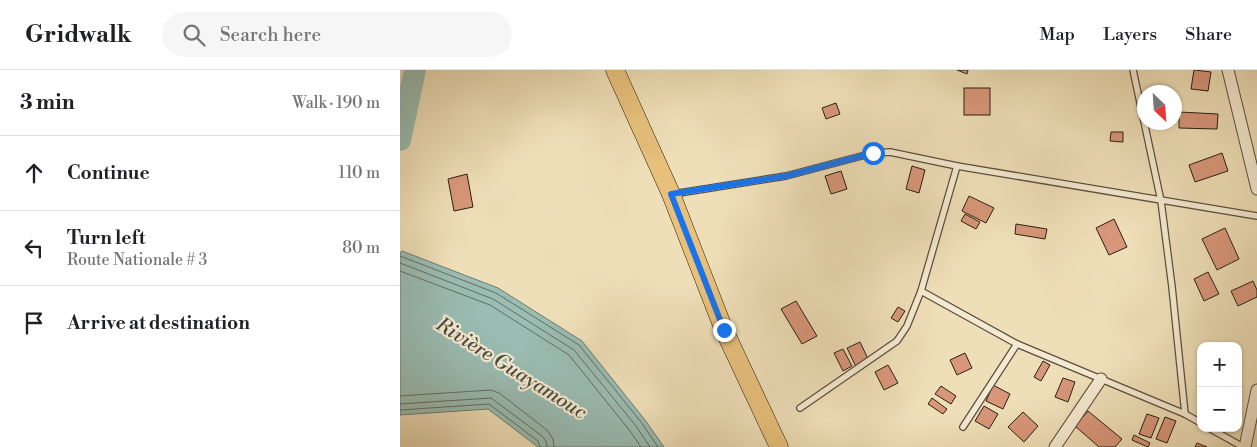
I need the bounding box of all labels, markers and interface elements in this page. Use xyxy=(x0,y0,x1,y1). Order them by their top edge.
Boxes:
search box xyxy=(162,12,512,57)
text: Gridwalk xyxy=(25,20,132,50)
icon: search xyxy=(180,21,208,49)
text: Search here xyxy=(220,23,321,47)
text: Map xyxy=(1040,23,1075,46)
text: Layers xyxy=(1103,23,1157,46)
text: Share xyxy=(1185,23,1232,46)
north arrow xyxy=(1137,85,1182,130)
text: 3 min xyxy=(20,90,75,116)
text: Walk · 190 m xyxy=(292,93,380,113)
route start xyxy=(862,142,885,165)
icon: ahead xyxy=(20,159,48,187)
text: Continue xyxy=(67,161,150,185)
text: 110 m xyxy=(338,163,380,183)
text: Turn left xyxy=(67,226,146,250)
icon: left xyxy=(20,234,48,262)
text: 80 m xyxy=(342,238,380,258)
text: Route Nationale # 3 xyxy=(67,250,207,270)
icon: arrive xyxy=(20,309,48,337)
text: Arrive at destination xyxy=(67,311,250,335)
water label: Rivière Guayamouc xyxy=(430,312,591,426)
route end xyxy=(713,319,736,342)
map controls xyxy=(1197,342,1242,432)
button: + xyxy=(1197,342,1242,387)
button: − xyxy=(1197,387,1242,432)

